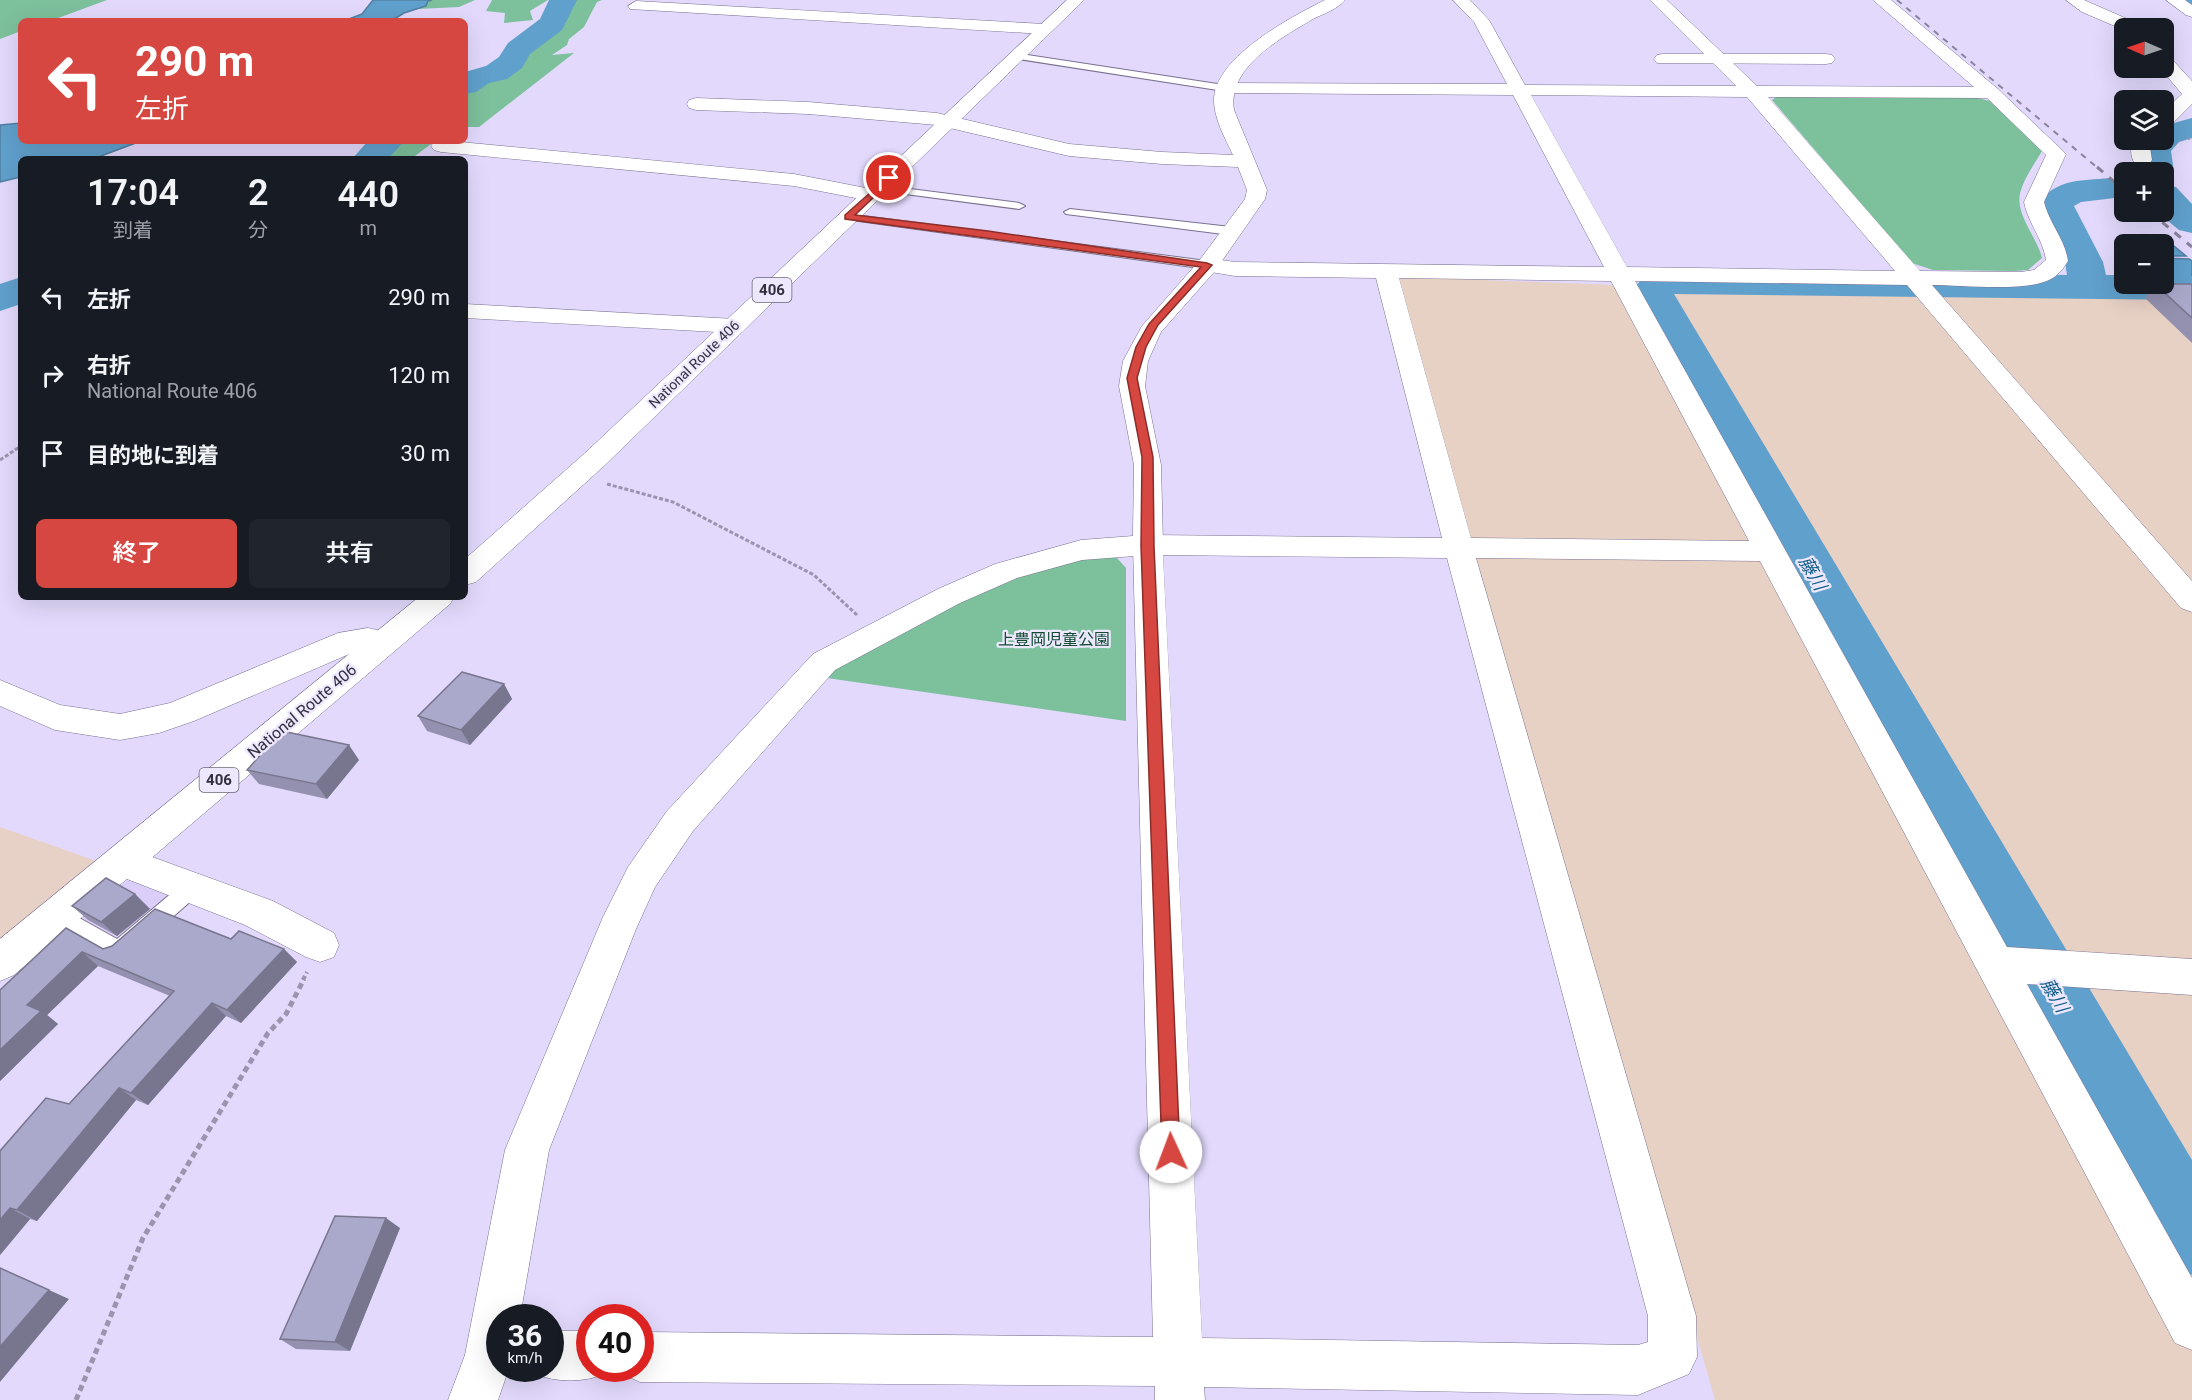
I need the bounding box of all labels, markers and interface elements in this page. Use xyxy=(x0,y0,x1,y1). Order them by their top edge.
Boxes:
north arrow xyxy=(2114,18,2174,78)
map controls xyxy=(2114,18,2174,294)
text: 290 m xyxy=(135,37,254,86)
icon: left xyxy=(36,42,114,120)
button: layers xyxy=(2114,90,2174,150)
text: 左折 xyxy=(135,93,189,125)
pin xyxy=(863,152,914,203)
icon: arrive xyxy=(872,161,905,194)
button: + xyxy=(2114,162,2174,222)
text: 17:04 xyxy=(87,172,179,214)
text: 2 xyxy=(248,172,268,214)
text: 440 xyxy=(337,174,399,216)
text: m xyxy=(359,216,377,240)
text: 到着 xyxy=(113,218,153,242)
text: 分 xyxy=(248,218,268,242)
button: − xyxy=(2114,234,2174,294)
road number: 406 xyxy=(752,278,792,302)
icon: left xyxy=(36,281,69,314)
text: 290 m xyxy=(388,285,450,310)
text: 左折 xyxy=(87,287,131,312)
street label: National Route 406 xyxy=(646,317,743,411)
text: 右折 xyxy=(87,353,131,378)
icon: right xyxy=(36,359,69,392)
text: 120 m xyxy=(388,363,450,388)
text: National Route 406 xyxy=(87,379,257,403)
icon: arrive xyxy=(36,437,69,470)
text: 30 m xyxy=(401,441,450,466)
text: 目的地に到着 xyxy=(87,443,219,468)
button: 終了 xyxy=(36,519,237,588)
button: 共有 xyxy=(249,519,450,588)
water label: 藤川 xyxy=(1795,552,1832,596)
park label: 上豊岡児童公園 xyxy=(998,630,1110,649)
street label: National Route 406 xyxy=(244,660,360,762)
road number: 406 xyxy=(200,768,238,792)
water label: 藤川 xyxy=(2037,974,2074,1018)
position arrow xyxy=(1139,1120,1203,1184)
speed limit sign: 40 xyxy=(576,1304,654,1382)
text: 36 xyxy=(508,1318,542,1353)
text: km/h xyxy=(507,1349,543,1367)

